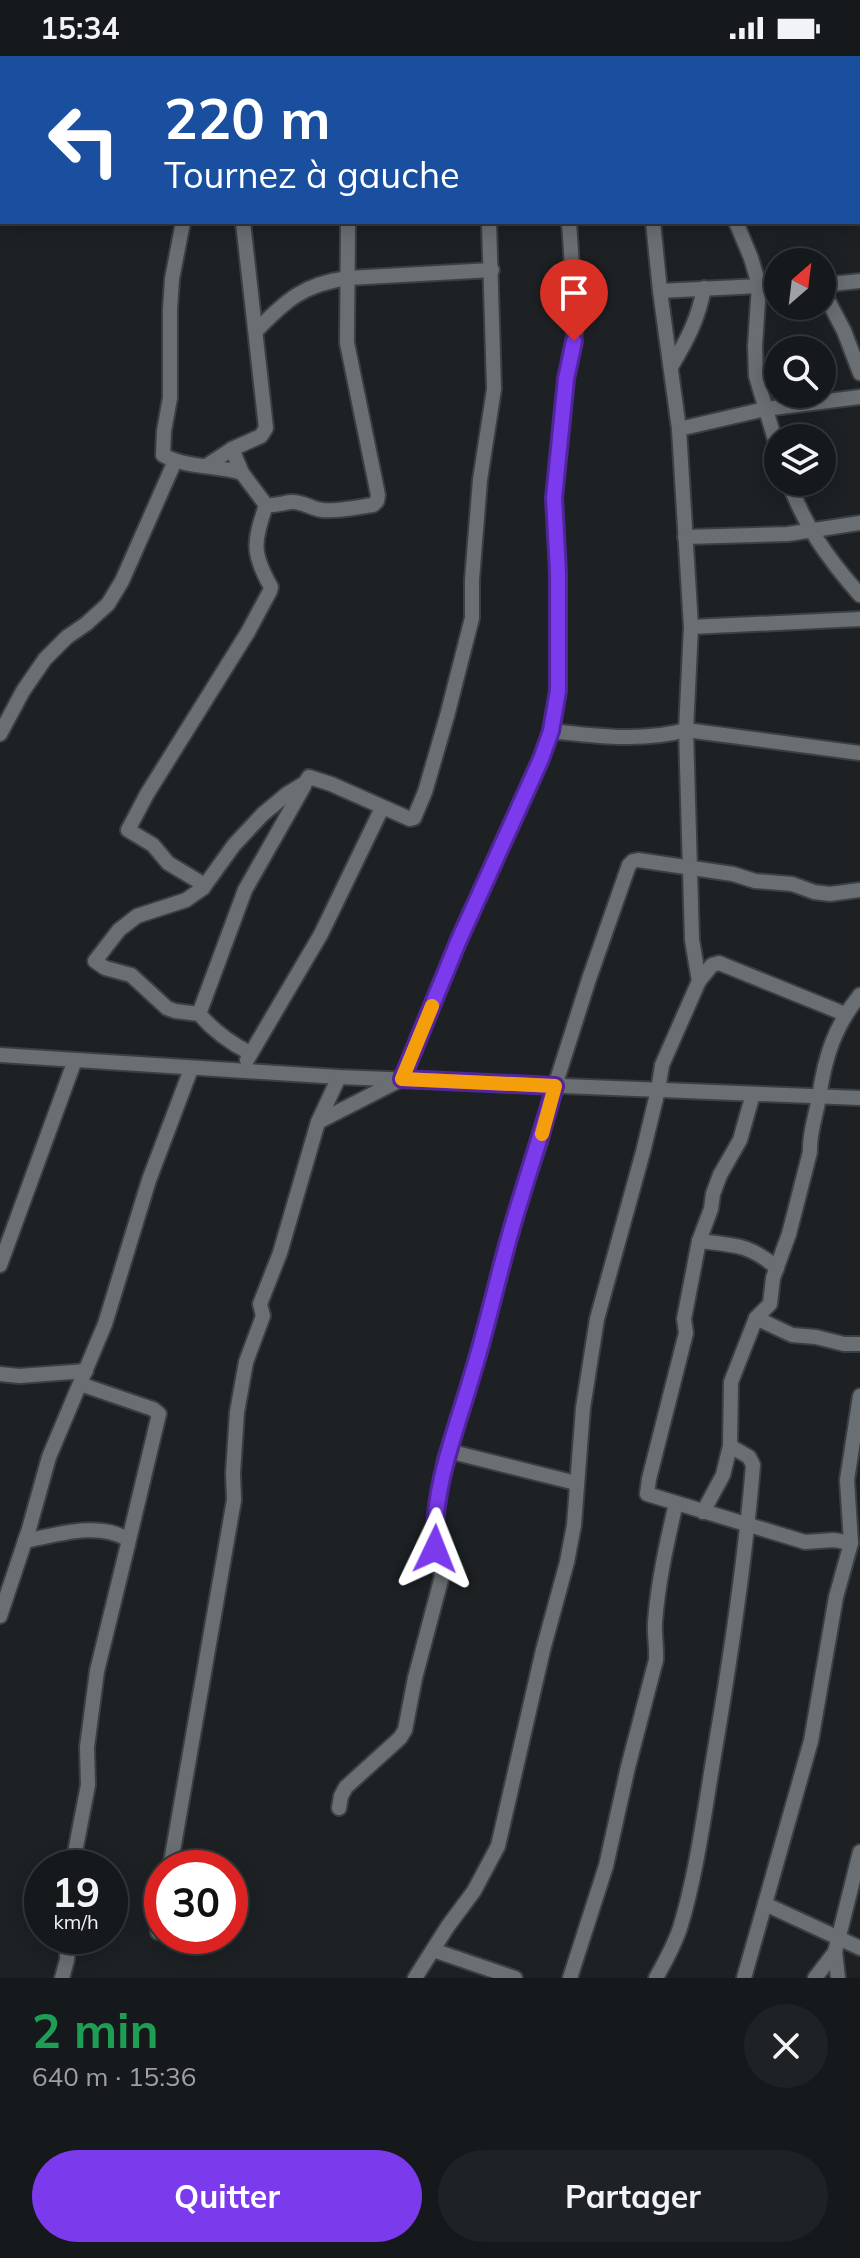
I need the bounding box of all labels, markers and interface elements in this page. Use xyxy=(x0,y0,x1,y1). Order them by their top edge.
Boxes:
text: 15:34 xyxy=(40,9,119,47)
text: 220 m xyxy=(164,83,331,153)
icon: left xyxy=(32,88,136,192)
text: Tournez à gauche xyxy=(164,152,460,197)
north arrow xyxy=(764,248,836,320)
map controls xyxy=(764,248,836,496)
pin xyxy=(540,259,608,341)
icon: arrive xyxy=(552,271,596,315)
button: search xyxy=(764,336,836,408)
button: layers xyxy=(764,424,836,496)
position arrow xyxy=(393,1507,477,1591)
speed limit sign: 30 xyxy=(144,1850,248,1954)
text: 19 xyxy=(52,1867,100,1917)
text: km/h xyxy=(53,1909,99,1934)
text: 2 min xyxy=(32,2000,159,2060)
button: close xyxy=(744,2004,828,2088)
text: 640 m · 15:36 xyxy=(32,2060,196,2093)
button: Quitter xyxy=(32,2150,422,2242)
button: Partager xyxy=(438,2150,828,2242)

